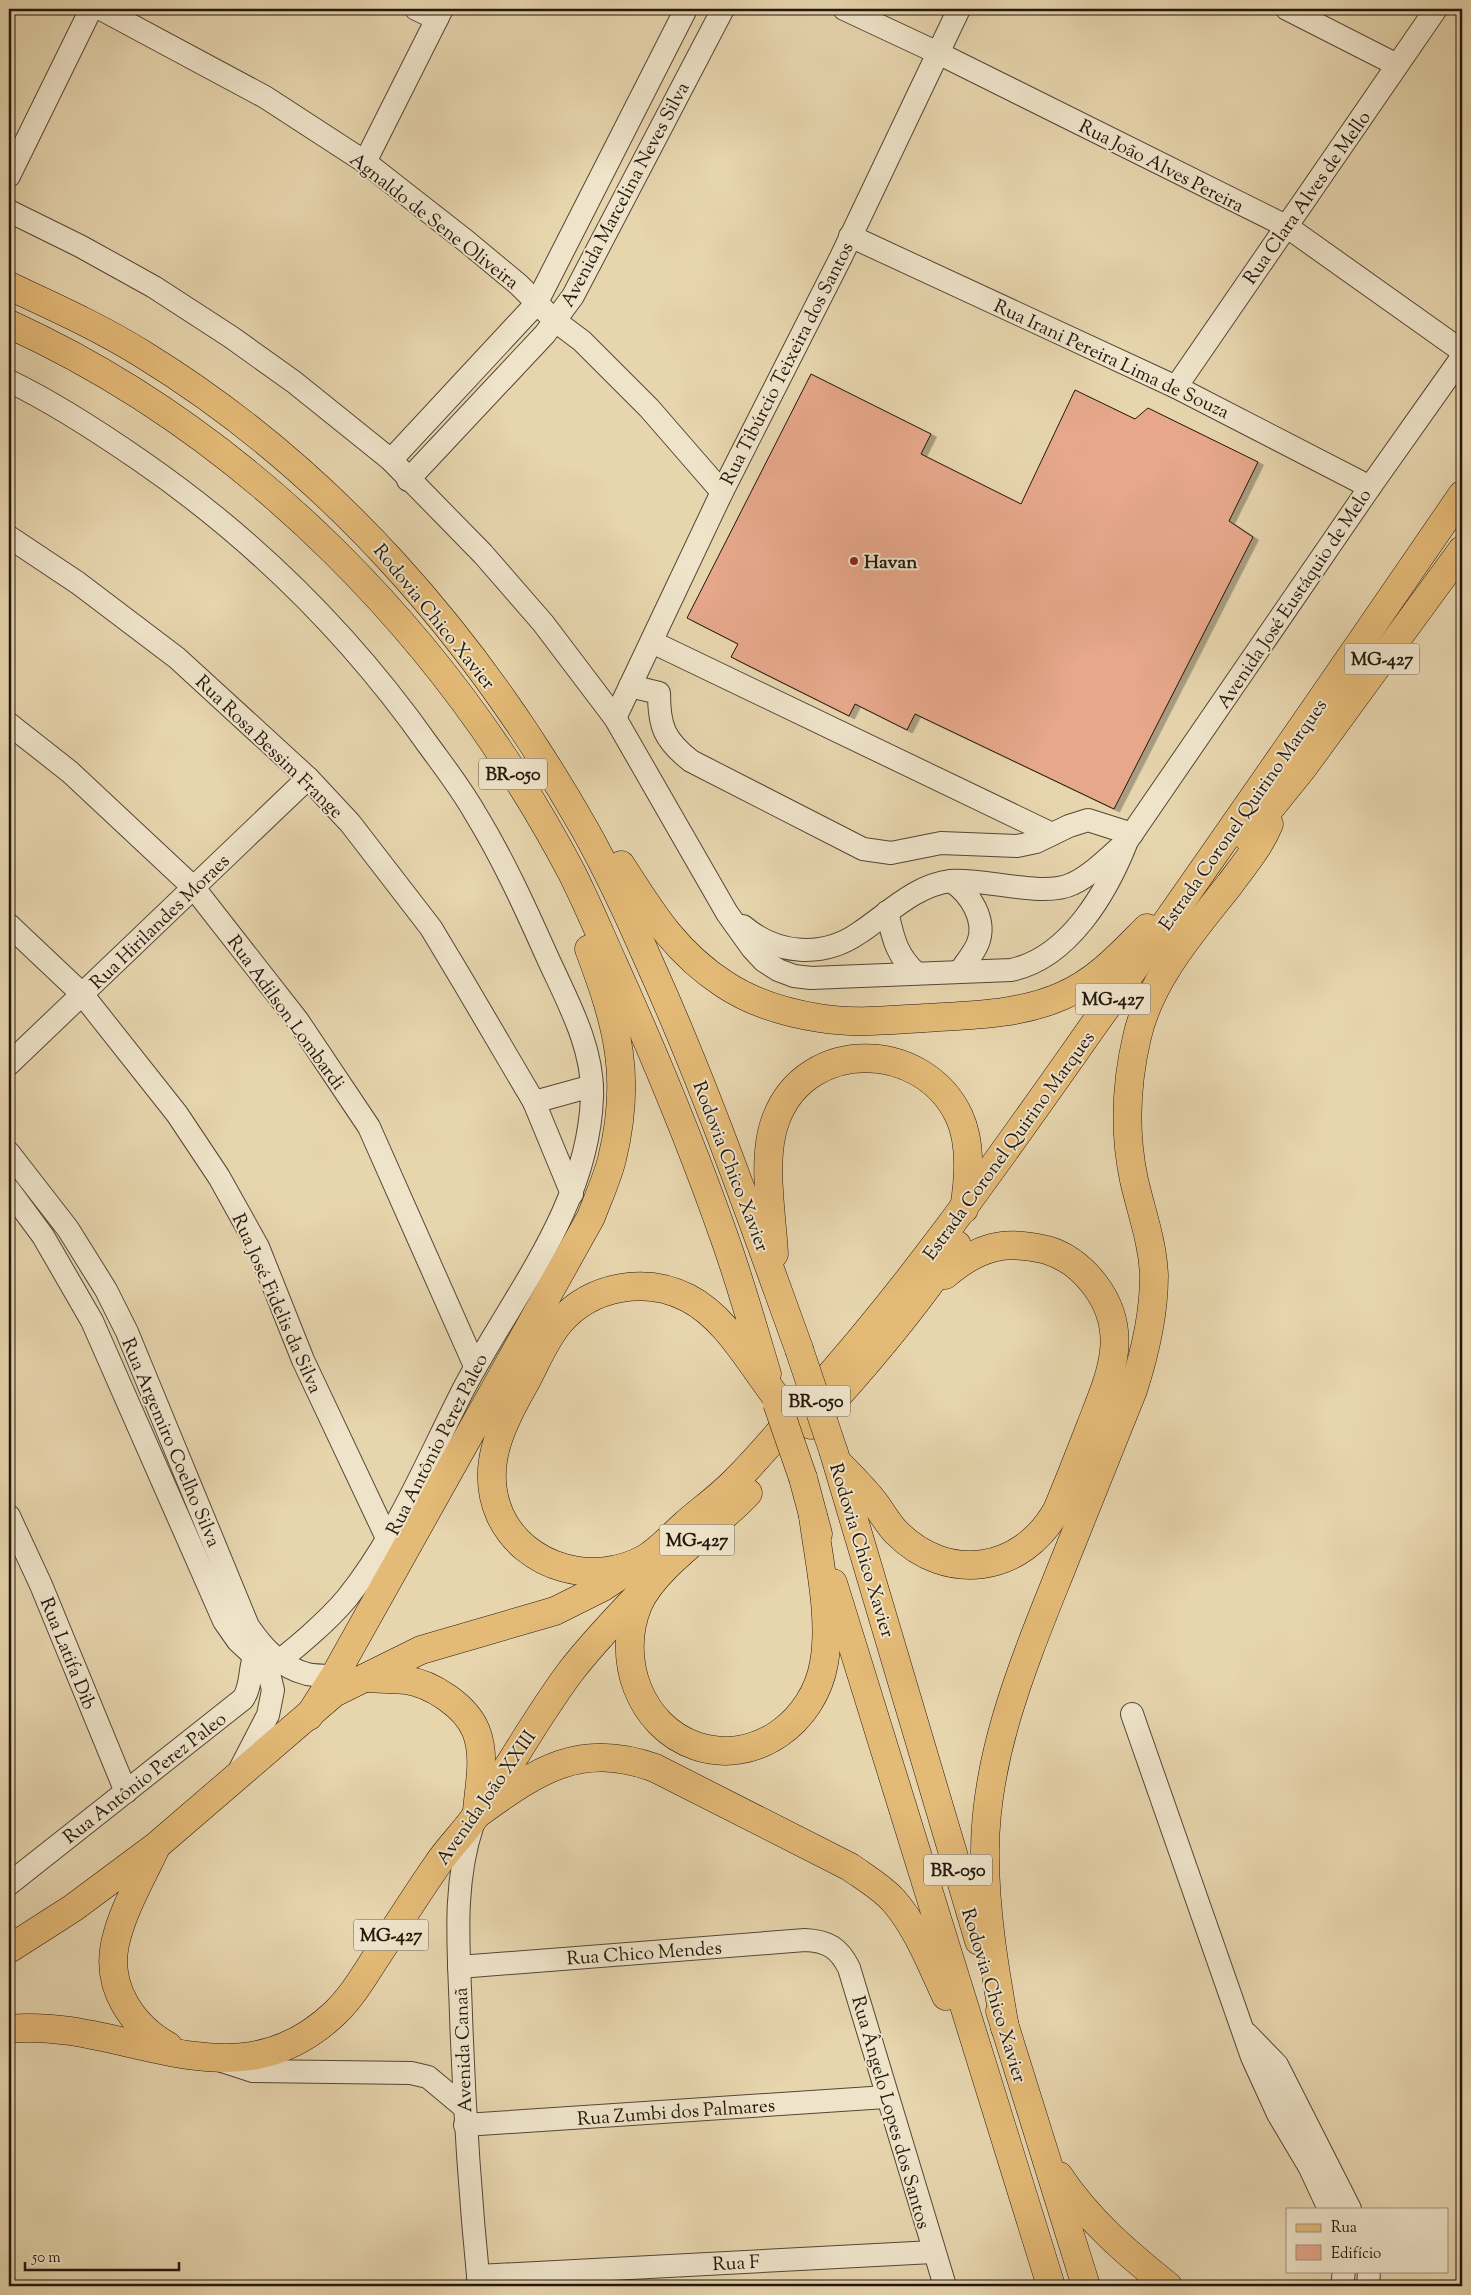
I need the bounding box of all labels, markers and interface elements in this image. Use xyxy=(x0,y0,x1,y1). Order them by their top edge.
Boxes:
street label: Avenida Marcelina Neves Silva xyxy=(555,78,697,313)
street label: Rua Clara Alves de Mello xyxy=(1238,106,1378,291)
street label: Rua João Alves Pereira xyxy=(1074,114,1248,221)
street label: Agnaldo de Sene Oliveira xyxy=(343,147,524,297)
street label: Rua Tibúrcio Teixeira dos Santos xyxy=(715,238,861,490)
street label: Rua Irani Pereira Lima de Souza xyxy=(989,294,1233,427)
street label: Avenida José Eustáquio de Melo xyxy=(1211,484,1379,715)
street label: Rodovia Chico Xavier xyxy=(366,539,500,696)
place label: Havan xyxy=(864,550,918,577)
marker: Havan xyxy=(848,555,860,567)
road number: MG-427 xyxy=(1344,644,1420,674)
street label: Rua Rosa Bessim Frange xyxy=(188,670,348,826)
street label: Estrada Coronel Quirino Marques xyxy=(1153,694,1335,937)
road number: BR-050 xyxy=(479,759,547,790)
street label: Rua Hirilandes Moraes xyxy=(85,849,237,997)
street label: Rua Adilson Lombardi xyxy=(220,931,350,1096)
road number: MG-427 xyxy=(1076,984,1150,1014)
street label: Estrada Coronel Quirino Marques xyxy=(918,1026,1102,1267)
street label: Rodovia Chico Xavier xyxy=(685,1078,775,1256)
street label: Rua José Fidelis da Silva xyxy=(224,1210,328,1398)
street label: Rua Argemiro Coelho Silva xyxy=(113,1334,226,1552)
street label: Rua Antônio Perez Paleo xyxy=(381,1350,496,1541)
road number: BR-050 xyxy=(782,1385,850,1416)
street label: Rodovia Chico Xavier xyxy=(821,1460,900,1641)
road number: MG-427 xyxy=(660,1524,734,1556)
street label: Rua Latifa Dib xyxy=(32,1594,101,1714)
street label: Rua Antônio Perez Paleo xyxy=(58,1707,233,1851)
street label: Avenida João XXIII xyxy=(430,1726,544,1871)
road number: BR-050 xyxy=(924,1854,992,1886)
street label: Rodovia Chico Xavier xyxy=(953,1905,1032,2086)
road number: MG-427 xyxy=(354,1920,428,1950)
street label: Rua Chico Mendes xyxy=(566,1936,723,1973)
street label: Avenida Canaã xyxy=(449,1987,480,2113)
street label: Rua Ângelo Lopes dos Santos xyxy=(843,1993,936,2232)
street label: Rua Zumbi dos Palmares xyxy=(576,2093,776,2134)
legend xyxy=(1286,2208,1448,2272)
text: Rua xyxy=(1331,2218,1357,2239)
scale bar xyxy=(25,2240,179,2272)
text: Edifício xyxy=(1331,2244,1381,2265)
text: 50 m xyxy=(31,2248,61,2269)
street label: Rua F xyxy=(712,2250,761,2279)

